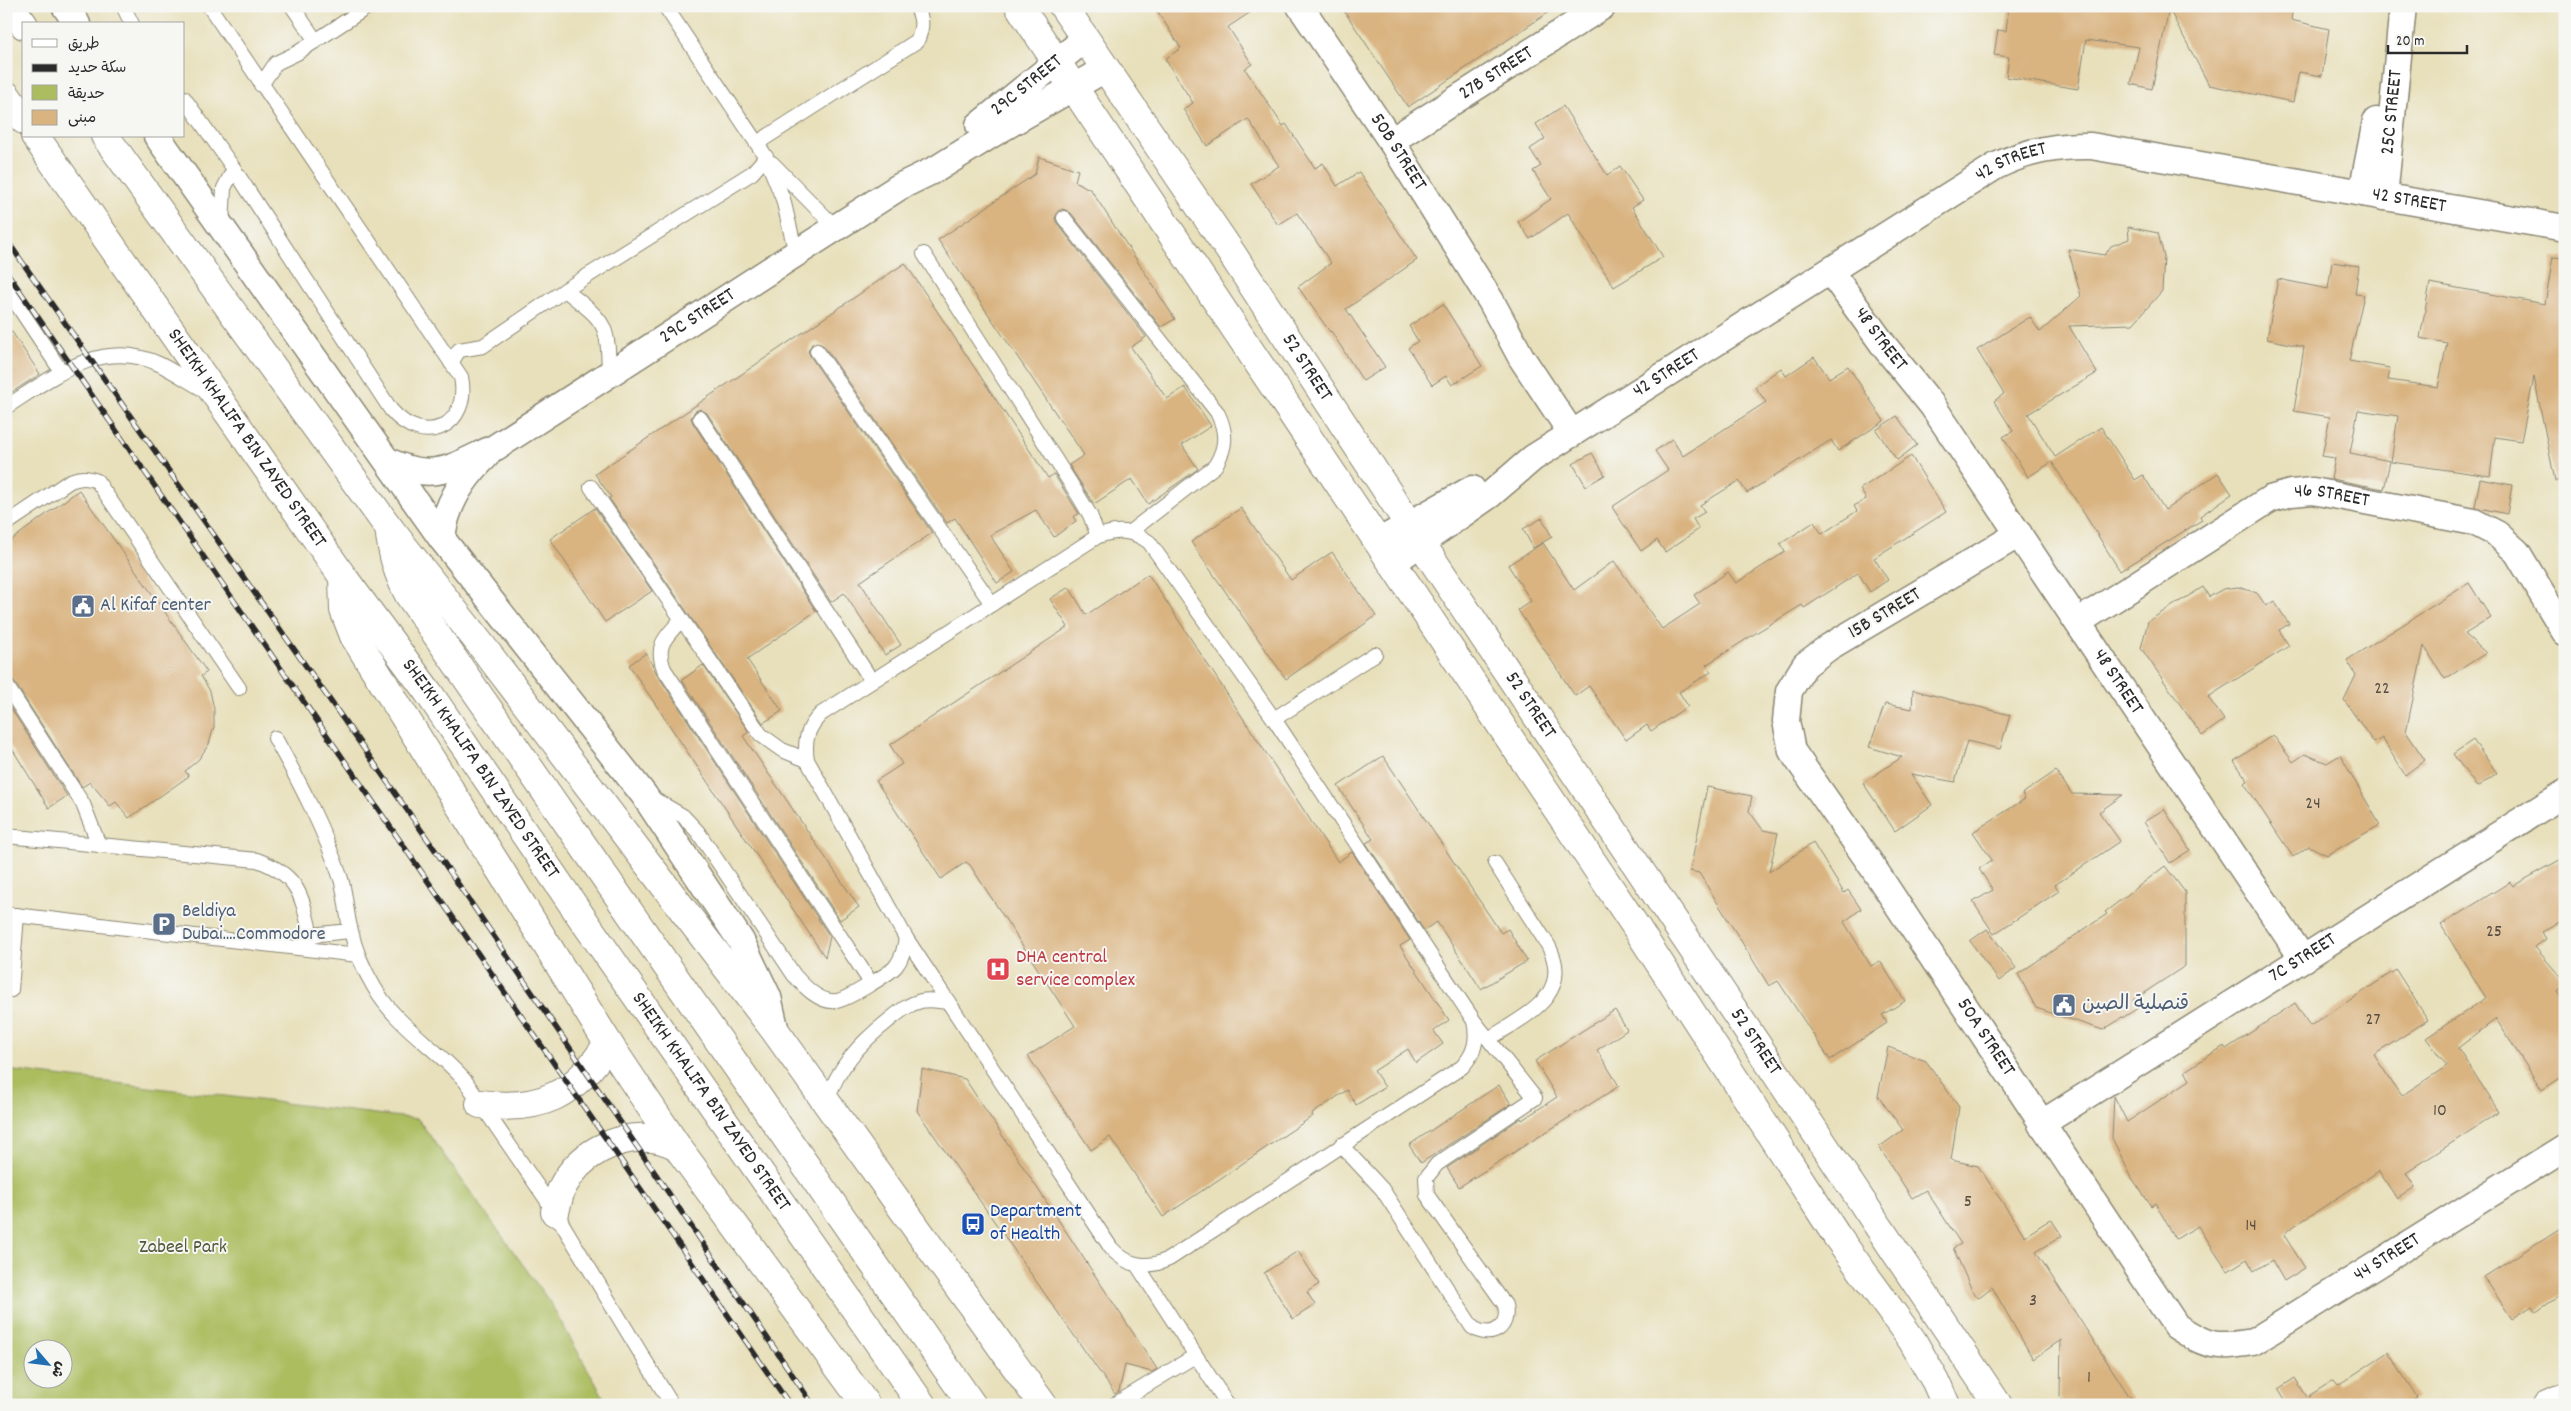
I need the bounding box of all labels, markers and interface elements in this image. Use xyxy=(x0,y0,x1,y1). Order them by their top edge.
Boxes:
legend xyxy=(22,22,185,138)
scale bar xyxy=(2388,22,2467,54)
text: 20 m xyxy=(2396,31,2424,53)
text: طريق xyxy=(68,34,100,56)
street label: 27B STREET xyxy=(1454,40,1539,108)
street label: 29C STREET xyxy=(985,48,1069,124)
text: سكة حديد xyxy=(68,58,126,80)
street label: 25C STREET xyxy=(2374,69,2411,156)
text: حديقة xyxy=(68,84,105,106)
text: مبنى xyxy=(68,108,96,130)
street label: 50B STREET xyxy=(1362,108,1433,197)
street label: 42 STREET xyxy=(1970,135,2049,189)
street label: 42 STREET xyxy=(2370,181,2448,221)
street label: 29C STREET xyxy=(655,282,741,352)
street label: 48 STREET xyxy=(1847,302,1914,378)
street label: SHEIKH KHALIFA BIN ZAYED STREET xyxy=(160,323,333,554)
street label: 52 STREET xyxy=(1274,329,1339,407)
street label: 42 STREET xyxy=(1628,342,1706,405)
street label: 46 STREET xyxy=(2293,477,2371,515)
street label: 15B STREET xyxy=(1843,581,1927,647)
place label: Al Kifaf center xyxy=(100,592,211,620)
public building icon: Al Kifaf center xyxy=(70,593,96,619)
street label: 48 STREET xyxy=(2085,644,2150,721)
street label: SHEIKH KHALIFA BIN ZAYED STREET xyxy=(394,653,566,885)
street label: 52 STREET xyxy=(1497,666,1562,745)
house number: 22 xyxy=(2374,677,2390,702)
house number: 24 xyxy=(2305,792,2321,817)
place label: Beldiya Dubai....Commodore xyxy=(182,898,326,949)
parking icon: Beldiya Dubai....Commodore xyxy=(151,911,177,937)
house number: 25 xyxy=(2486,920,2502,945)
street label: 7C STREET xyxy=(2264,927,2342,990)
place label: DHA central service complex xyxy=(1016,944,1136,995)
hospital icon: DHA central service complex xyxy=(985,956,1011,982)
street label: SHEIKH KHALIFA BIN ZAYED STREET xyxy=(624,987,797,1217)
place label: قنصلية الصين xyxy=(2082,991,2189,1019)
public building icon: قنصلية الصين xyxy=(2051,992,2077,1018)
street label: 50A STREET xyxy=(1949,993,2021,1082)
street label: 52 STREET xyxy=(1722,1003,1788,1081)
house number: 27 xyxy=(2366,1008,2380,1033)
house number: 10 xyxy=(2433,1099,2447,1124)
house number: 5 xyxy=(1964,1190,1972,1215)
place label: Department of Health xyxy=(990,1198,1082,1249)
bus stop icon: Department of Health xyxy=(960,1211,986,1237)
house number: 14 xyxy=(2245,1214,2257,1239)
street label: 44 STREET xyxy=(2349,1227,2426,1289)
park label: Zabeel Park xyxy=(139,1234,227,1262)
house number: 3 xyxy=(2029,1289,2037,1314)
north arrow xyxy=(22,1338,72,1388)
text: ش xyxy=(45,1358,70,1381)
house number: 1 xyxy=(2087,1366,2091,1391)

